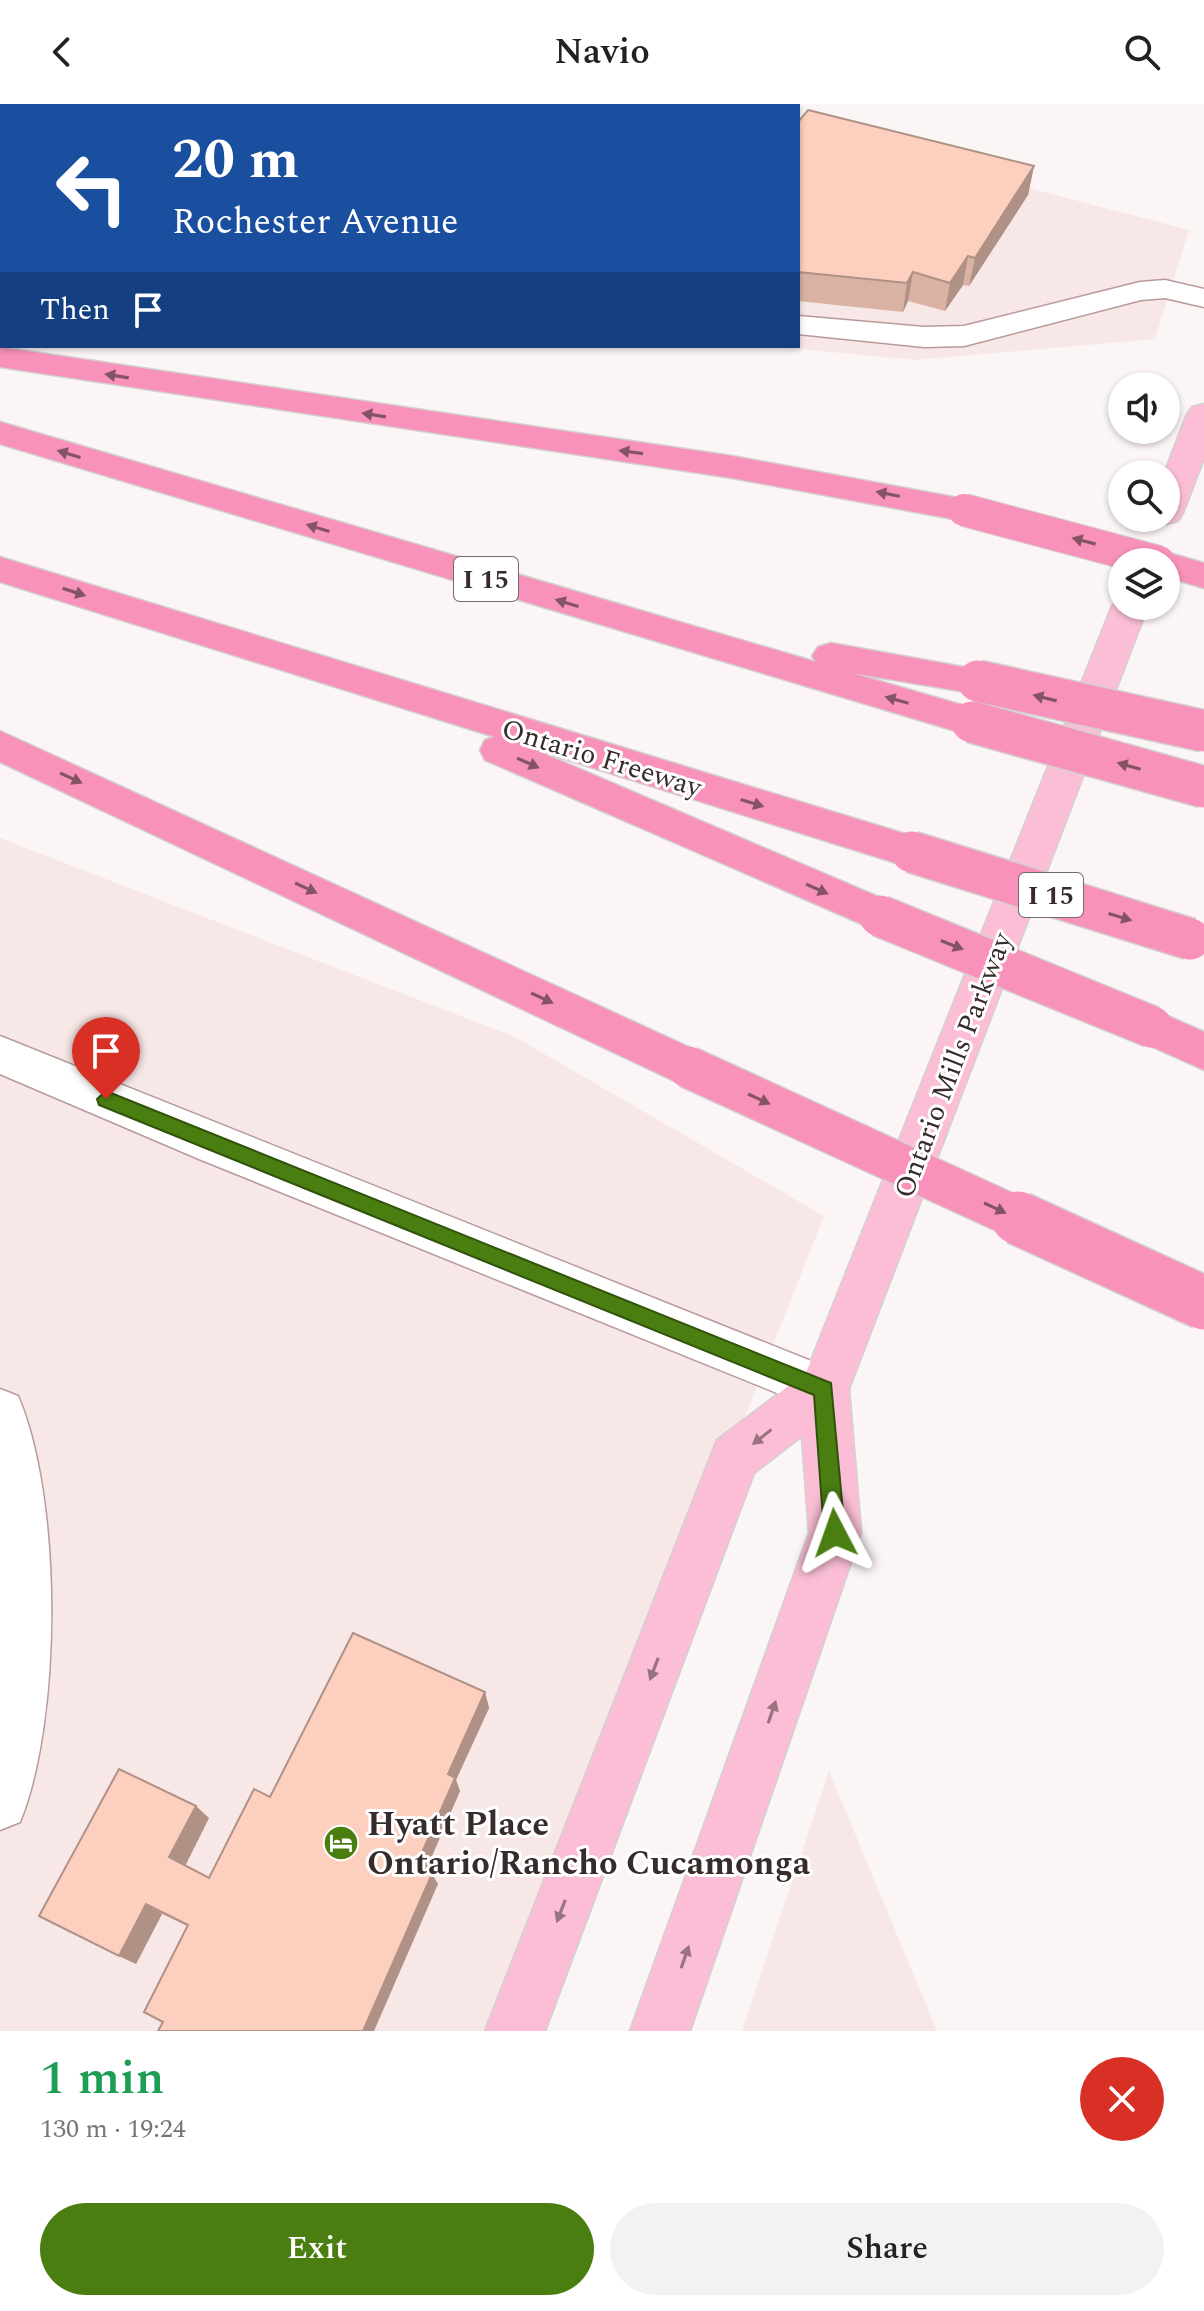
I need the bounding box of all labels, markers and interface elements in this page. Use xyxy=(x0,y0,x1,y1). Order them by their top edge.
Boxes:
text: Navio xyxy=(554,25,650,80)
icon: back xyxy=(40,30,84,74)
icon: search xyxy=(1120,30,1164,74)
text: 20 m xyxy=(172,118,299,203)
icon: left xyxy=(40,136,144,240)
text: Rochester Avenue xyxy=(172,195,459,250)
text: Then xyxy=(40,287,110,333)
icon: arrive xyxy=(126,288,170,332)
one-way arrow xyxy=(104,369,129,382)
map controls xyxy=(1108,372,1180,620)
button: sound xyxy=(1108,372,1180,444)
one-way arrow xyxy=(361,408,386,421)
one-way arrow xyxy=(618,445,643,458)
one-way arrow xyxy=(57,447,81,460)
button: search xyxy=(1108,460,1180,532)
one-way arrow xyxy=(875,487,900,500)
one-way arrow xyxy=(306,521,330,534)
one-way arrow xyxy=(1072,534,1097,546)
button: layers xyxy=(1108,548,1180,620)
road number: I 15 xyxy=(454,557,518,601)
one-way arrow xyxy=(63,586,87,599)
one-way arrow xyxy=(555,596,579,609)
one-way arrow xyxy=(1033,691,1058,703)
one-way arrow xyxy=(885,693,909,706)
street label: Ontario Freeway xyxy=(496,708,708,810)
one-way arrow xyxy=(516,756,540,769)
one-way arrow xyxy=(1116,760,1141,772)
one-way arrow xyxy=(59,771,82,785)
one-way arrow xyxy=(740,797,764,809)
road number: I 15 xyxy=(1019,873,1083,917)
one-way arrow xyxy=(294,881,318,895)
one-way arrow xyxy=(806,883,829,896)
one-way arrow xyxy=(1109,911,1133,924)
street label: Ontario Mills Parkway xyxy=(883,925,1024,1205)
one-way arrow xyxy=(940,939,964,952)
one-way arrow xyxy=(530,991,553,1005)
pin xyxy=(72,1017,140,1099)
icon: arrive xyxy=(84,1029,128,1073)
one-way arrow xyxy=(747,1092,770,1106)
one-way arrow xyxy=(983,1202,1007,1215)
one-way arrow xyxy=(752,1428,772,1444)
position arrow xyxy=(793,1491,877,1575)
one-way arrow xyxy=(647,1657,660,1681)
one-way arrow xyxy=(766,1700,778,1724)
place label: Hyatt Place Ontario/Rancho Cucamonga xyxy=(367,1799,811,1890)
hotel icon: Hyatt Place Ontario/Rancho Cucamonga xyxy=(322,1824,360,1862)
one-way arrow xyxy=(554,1899,567,1923)
one-way arrow xyxy=(680,1945,692,1969)
text: 1 min xyxy=(40,2042,165,2115)
button: close xyxy=(1080,2057,1164,2141)
text: 130 m · 19:24 xyxy=(40,2109,186,2149)
button: Exit xyxy=(40,2203,594,2295)
button: Share xyxy=(610,2203,1164,2295)

